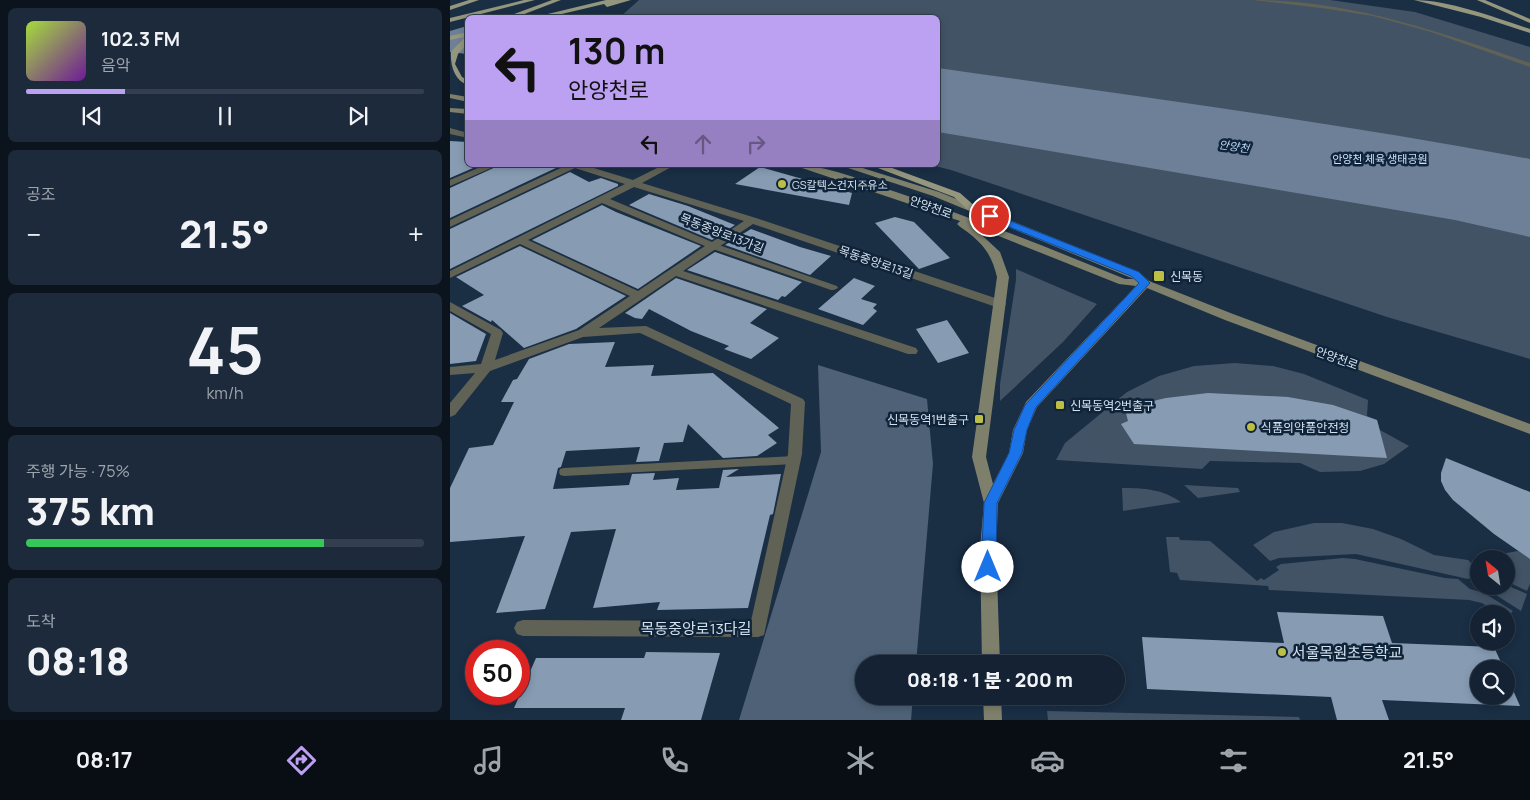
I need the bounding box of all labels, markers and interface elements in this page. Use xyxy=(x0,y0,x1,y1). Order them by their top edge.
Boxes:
text: 102.3 FM xyxy=(101,26,180,52)
text: 130 m xyxy=(568,27,665,75)
icon: left xyxy=(485,35,550,100)
text: 음악 xyxy=(101,54,130,76)
text: 안양천로 xyxy=(568,75,649,105)
icon: previous xyxy=(78,102,106,130)
icon: pause xyxy=(211,102,239,130)
icon: next xyxy=(344,102,372,130)
icon: left xyxy=(636,130,664,158)
icon: ahead xyxy=(689,130,717,158)
icon: right xyxy=(742,130,770,158)
water label: 안양천 xyxy=(1218,136,1252,156)
park label: 안양천 체육 생태공원 xyxy=(1332,151,1428,166)
place label: GS칼텍스건지주유소 xyxy=(792,177,888,192)
marker: GS칼텍스건지주유소 xyxy=(776,178,788,190)
text: 공조 xyxy=(26,183,55,205)
street label: 안양천로 xyxy=(907,191,955,223)
pin xyxy=(969,195,1011,237)
icon: arrive xyxy=(976,202,1004,230)
text: 21.5° xyxy=(179,207,270,259)
street label: 목동중앙로13가길 xyxy=(678,209,766,257)
text: − xyxy=(26,215,41,253)
text: + xyxy=(408,215,424,253)
street label: 목동중앙로13길 xyxy=(837,241,915,283)
place label: 신목동 xyxy=(1170,268,1203,285)
marker: 신목동 xyxy=(1152,269,1166,283)
text: 45 xyxy=(186,305,264,394)
street label: 안양천로 xyxy=(1313,342,1361,374)
text: km/h xyxy=(206,382,244,404)
place label: 신목동역2번출구 xyxy=(1070,397,1154,414)
marker: 신목동역2번출구 xyxy=(1054,399,1066,411)
place label: 신목동역1번출구 xyxy=(887,411,969,428)
marker: 신목동역1번출구 xyxy=(973,413,985,425)
place label: 식품의약품안전청 xyxy=(1261,419,1349,436)
marker: 식품의약품안전청 xyxy=(1245,421,1257,433)
text: 주행 가능 · 75% xyxy=(26,460,130,482)
text: 375 km xyxy=(26,484,155,536)
position arrow xyxy=(961,540,1013,592)
north arrow xyxy=(1470,550,1515,595)
map controls xyxy=(1470,550,1515,705)
button: sound xyxy=(1470,605,1515,650)
text: 도착 xyxy=(26,610,55,632)
street label: 목동중앙로13다길 xyxy=(641,618,751,639)
text: 08:18 xyxy=(26,634,130,686)
speed limit sign: 50 xyxy=(465,640,530,705)
place label: 서울목원초등학교 xyxy=(1292,642,1402,663)
marker: 서울목원초등학교 xyxy=(1276,646,1288,658)
button: search xyxy=(1470,660,1515,705)
text: 08:18 · 1 분 · 200 m xyxy=(907,667,1073,693)
icon: directions xyxy=(284,743,319,778)
icon: music xyxy=(471,743,506,778)
icon: phone xyxy=(657,743,692,778)
icon: climate xyxy=(843,743,878,778)
icon: car xyxy=(1030,743,1065,778)
icon: filters xyxy=(1216,743,1251,778)
text: 08:17 xyxy=(76,745,133,775)
text: 21.5° xyxy=(1403,745,1454,775)

